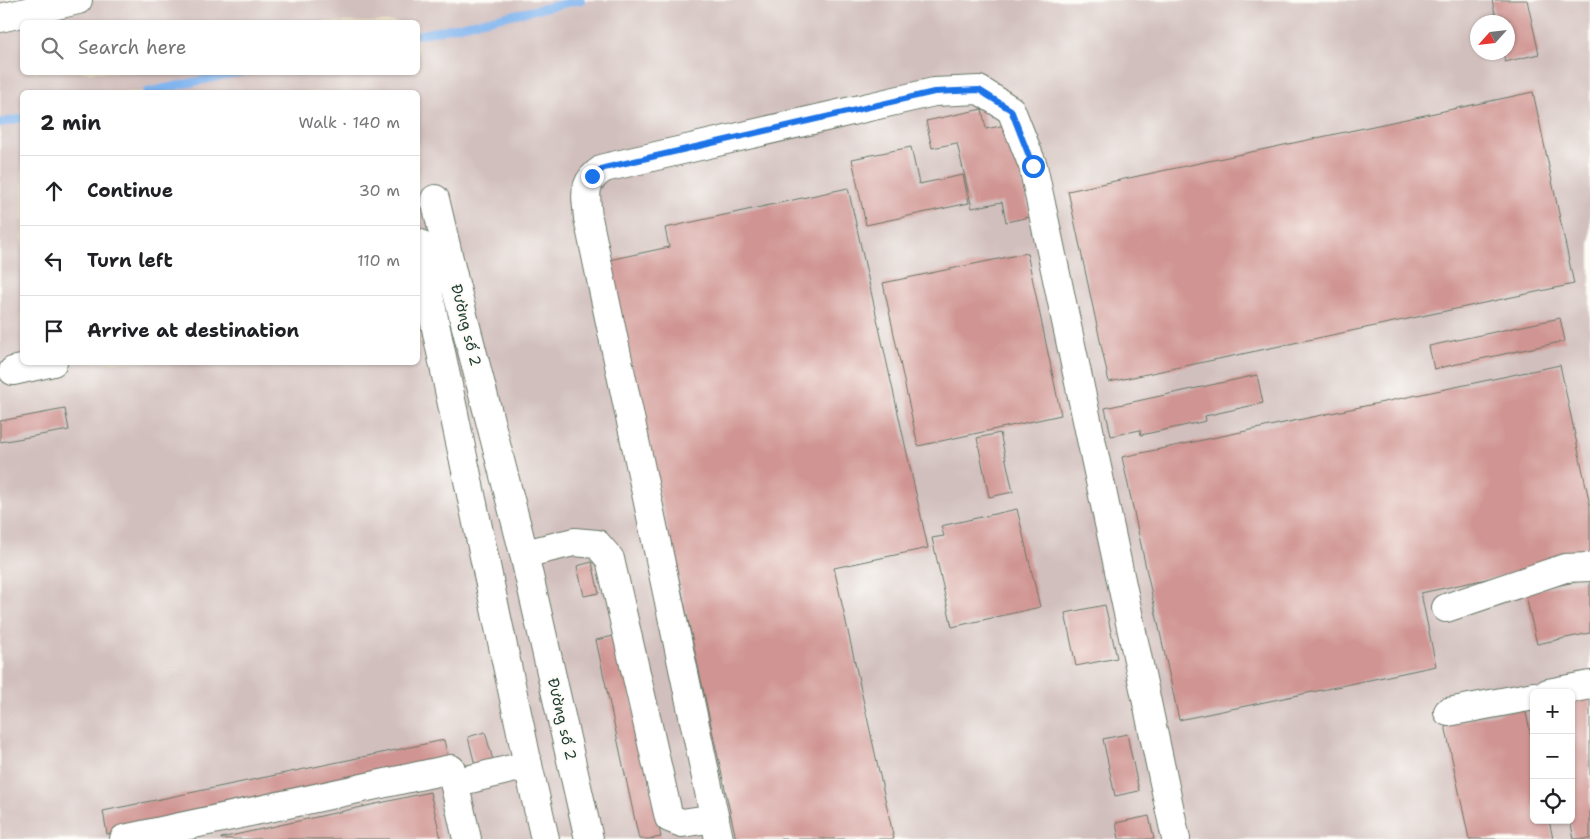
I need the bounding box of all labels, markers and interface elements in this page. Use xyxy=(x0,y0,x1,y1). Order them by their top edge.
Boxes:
north arrow xyxy=(1470,15,1515,60)
search box xyxy=(20,20,420,75)
icon: search xyxy=(38,34,66,62)
text: Search here xyxy=(78,35,187,60)
text: 2 min xyxy=(40,109,101,137)
text: Walk · 140 m xyxy=(298,112,400,133)
route start xyxy=(1022,155,1045,178)
route end xyxy=(581,165,604,188)
icon: ahead xyxy=(40,177,68,205)
text: Continue xyxy=(87,178,173,203)
text: 30 m xyxy=(359,180,400,201)
icon: left xyxy=(40,247,68,275)
text: Turn left xyxy=(87,248,173,273)
text: 110 m xyxy=(357,250,400,271)
street label: Đường số 2 xyxy=(446,282,486,368)
icon: arrive xyxy=(40,317,68,345)
text: Arrive at destination xyxy=(87,318,299,343)
street label: Đường số 2 xyxy=(543,676,581,762)
map controls xyxy=(1530,689,1575,824)
button: + xyxy=(1530,689,1575,734)
button: − xyxy=(1530,734,1575,779)
button: locate xyxy=(1530,779,1575,824)

